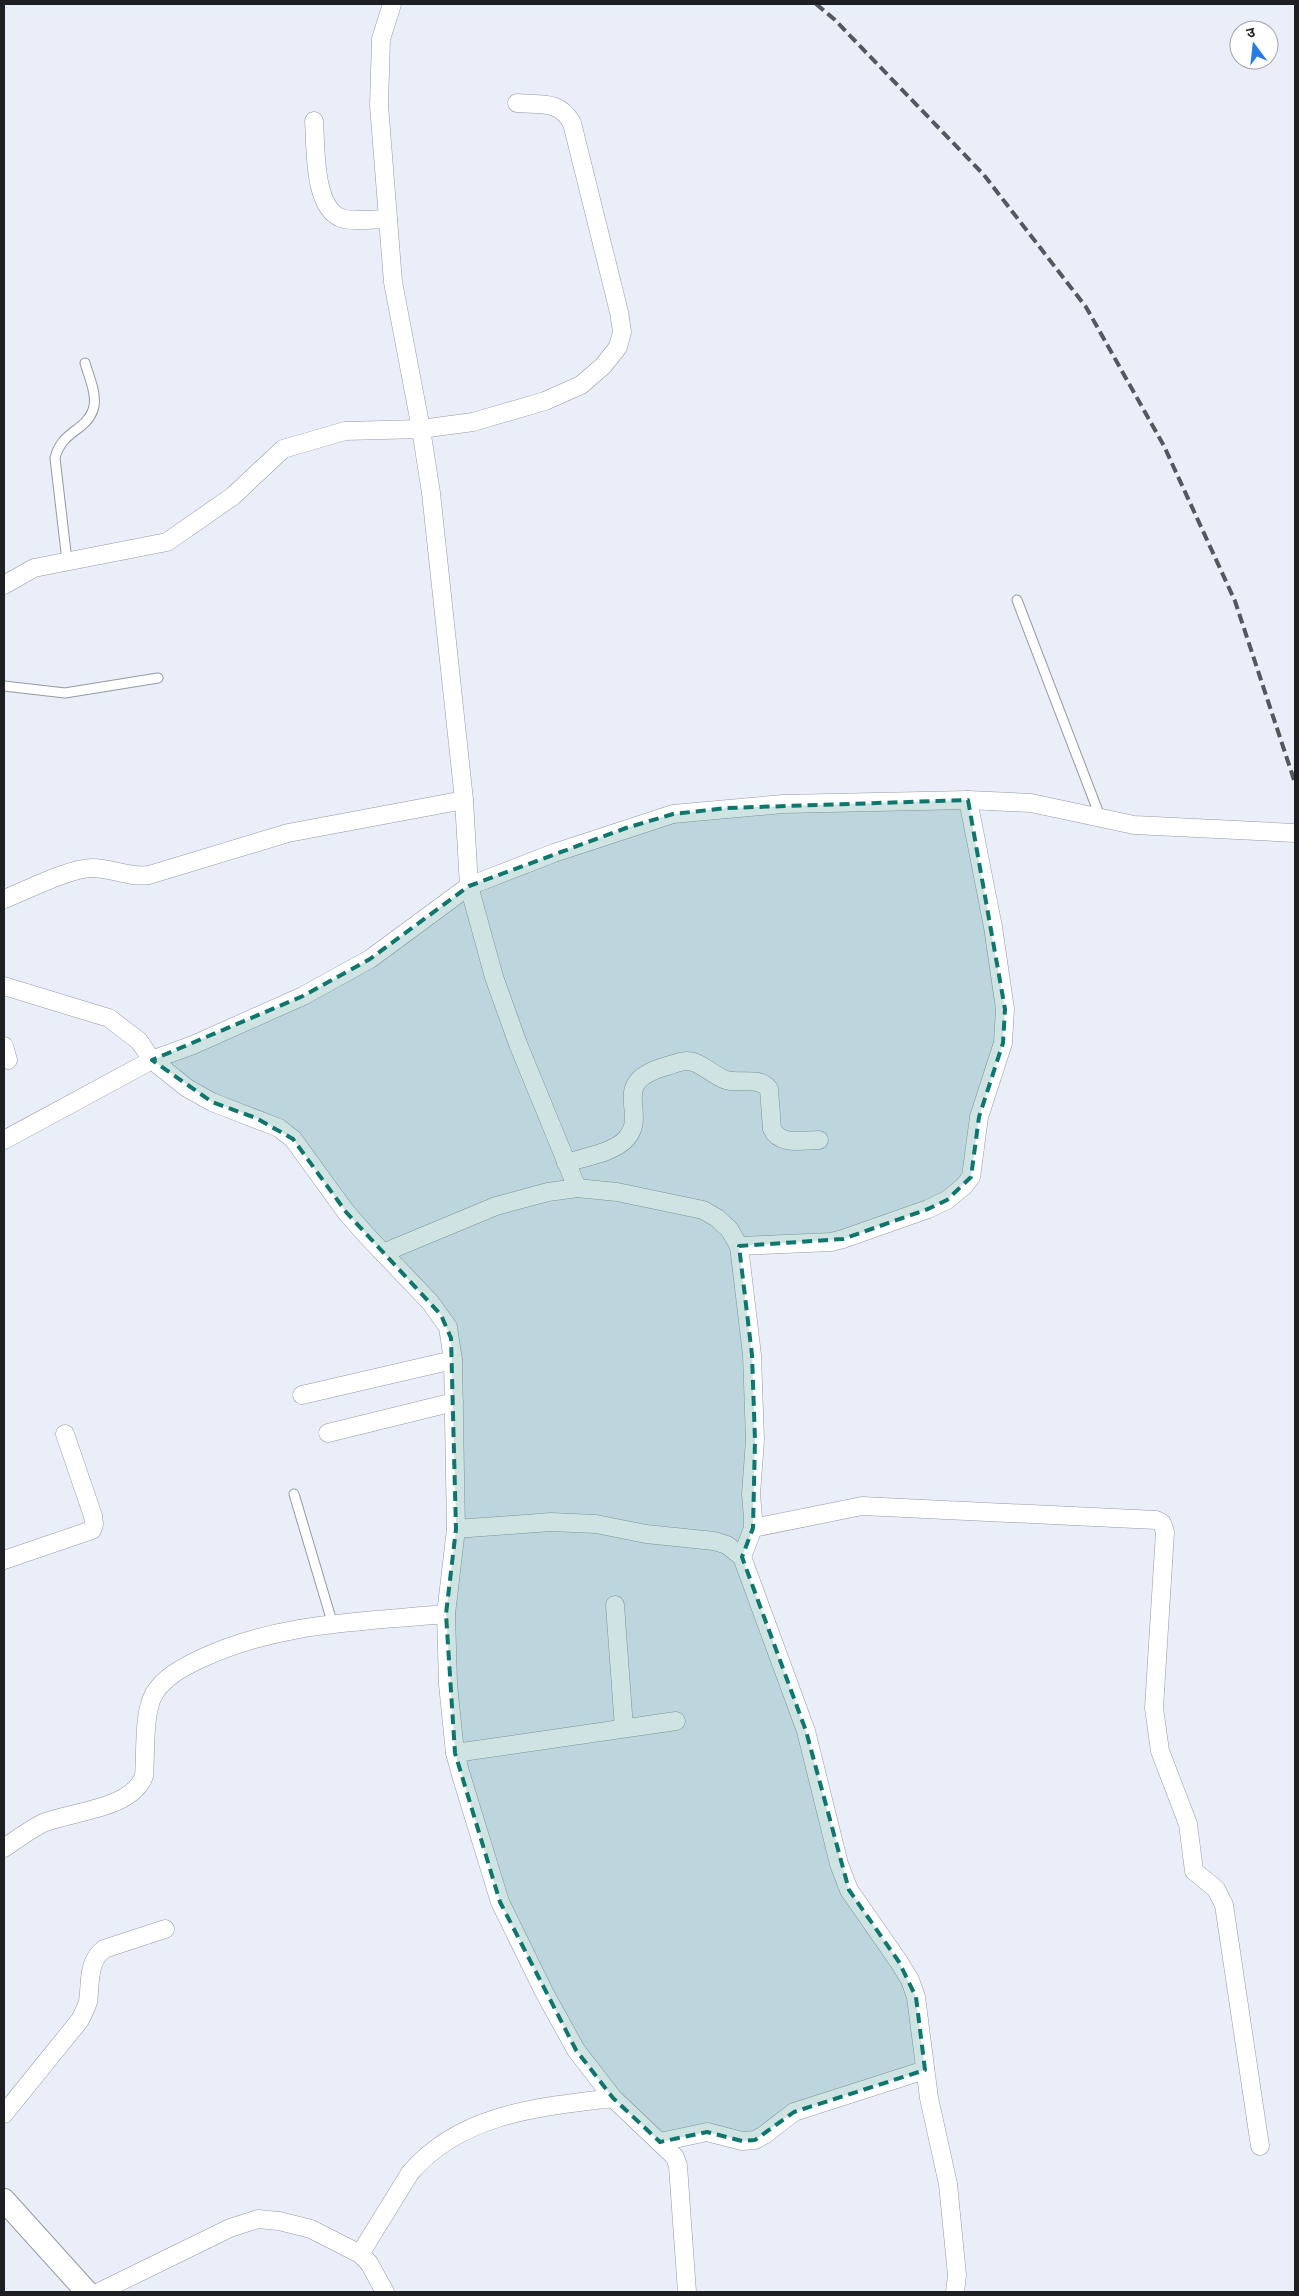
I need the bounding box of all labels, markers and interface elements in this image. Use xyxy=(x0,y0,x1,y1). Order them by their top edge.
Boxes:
north arrow xyxy=(1229,20,1279,70)
text: उ xyxy=(1244,22,1258,42)

